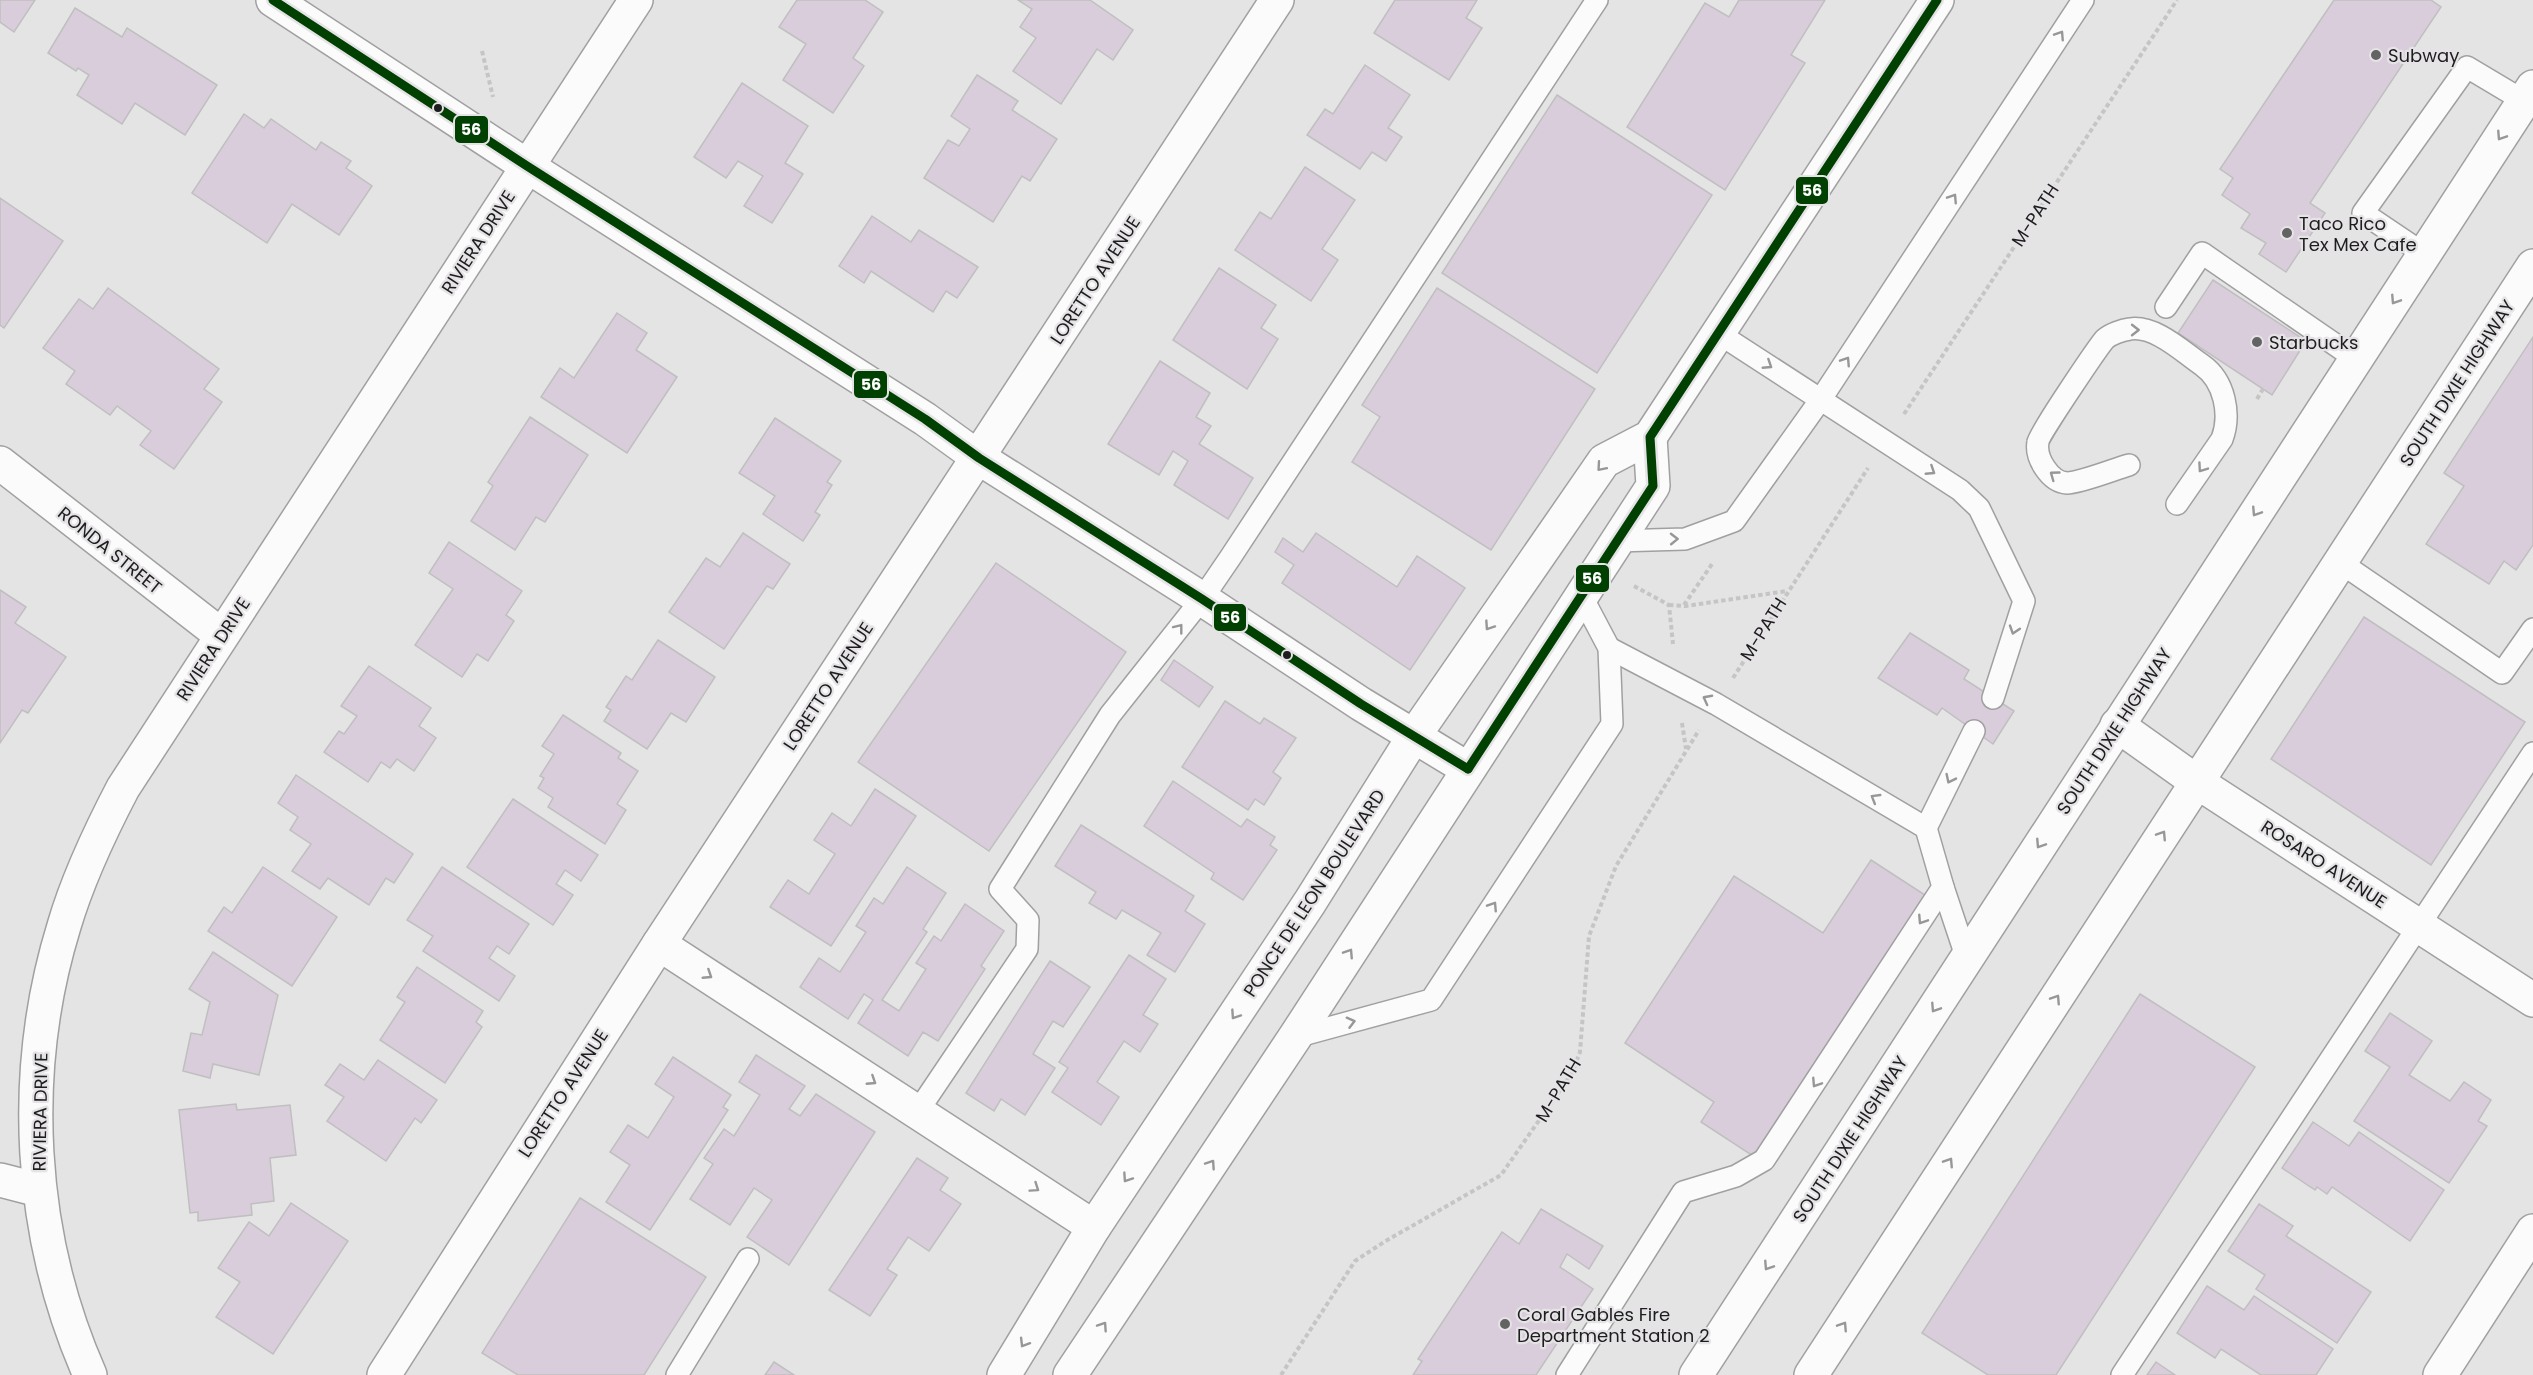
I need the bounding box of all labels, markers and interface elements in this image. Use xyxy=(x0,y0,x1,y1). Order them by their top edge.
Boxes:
one-way arrow xyxy=(2053,31,2065,41)
place label: Subway xyxy=(2388,43,2459,68)
marker: Subway xyxy=(2369,48,2383,62)
unlabelled marker xyxy=(432,102,444,114)
line badge: 56 xyxy=(454,115,489,144)
text: 56 xyxy=(461,118,481,141)
one-way arrow xyxy=(2497,129,2508,140)
line badge: 56 xyxy=(1795,176,1829,205)
text: 56 xyxy=(1802,179,1822,202)
street label: M-PATH xyxy=(2005,179,2065,251)
street label: RIVIERA DRIVE xyxy=(435,185,521,299)
one-way arrow xyxy=(1946,194,1958,204)
street label: LORETTO AVENUE xyxy=(1044,211,1146,349)
place label: Taco Rico Tex Mex Cafe xyxy=(2299,211,2417,257)
marker: Taco Rico Tex Mex Cafe xyxy=(2280,226,2294,240)
one-way arrow xyxy=(2391,293,2402,304)
street label: SOUTH DIXIE HIGHWAY xyxy=(2394,294,2521,471)
one-way arrow xyxy=(2131,324,2140,336)
place label: Starbucks xyxy=(2269,330,2358,355)
marker: Starbucks xyxy=(2250,335,2264,349)
one-way arrow xyxy=(1761,357,1772,368)
one-way arrow xyxy=(1839,357,1850,368)
line badge: 56 xyxy=(853,370,888,399)
text: 56 xyxy=(861,373,881,396)
one-way arrow xyxy=(1597,460,1608,471)
one-way arrow xyxy=(2198,461,2209,472)
one-way arrow xyxy=(1925,463,1936,474)
one-way arrow xyxy=(2050,471,2061,482)
street label: RONDA STREET xyxy=(53,500,167,600)
one-way arrow xyxy=(2252,505,2263,516)
one-way arrow xyxy=(1670,533,1679,545)
line badge: 56 xyxy=(1575,564,1610,593)
text: 56 xyxy=(1582,567,1602,590)
street label: RIVIERA DRIVE xyxy=(170,592,256,706)
street label: M-PATH xyxy=(1734,593,1792,665)
line badge: 56 xyxy=(1213,603,1247,632)
text: 56 xyxy=(1220,606,1240,629)
street label: LORETTO AVENUE xyxy=(777,617,879,755)
one-way arrow xyxy=(1485,620,1496,631)
one-way arrow xyxy=(1172,624,1183,635)
one-way arrow xyxy=(2009,624,2021,635)
street label: SOUTH DIXIE HIGHWAY xyxy=(2051,642,2178,819)
unlabelled marker xyxy=(1281,649,1293,661)
one-way arrow xyxy=(1703,695,1713,706)
one-way arrow xyxy=(1945,773,1957,784)
street label: PONCE DE LEON BOULEVARD xyxy=(1237,784,1391,1002)
one-way arrow xyxy=(1871,794,1881,805)
street label: ROSARO AVENUE xyxy=(2256,814,2392,914)
one-way arrow xyxy=(2155,831,2166,842)
one-way arrow xyxy=(2037,838,2048,849)
one-way arrow xyxy=(1485,902,1497,912)
one-way arrow xyxy=(1919,913,1930,924)
one-way arrow xyxy=(1342,949,1354,959)
one-way arrow xyxy=(702,968,712,980)
one-way arrow xyxy=(2048,995,2060,1005)
one-way arrow xyxy=(1931,1002,1942,1013)
one-way arrow xyxy=(1231,1008,1242,1019)
one-way arrow xyxy=(1345,1017,1356,1029)
street label: LORETTO AVENUE xyxy=(512,1024,614,1162)
street label: SOUTH DIXIE HIGHWAY xyxy=(1787,1050,1914,1227)
street label: RIVIERA DRIVE xyxy=(26,1052,54,1172)
street label: M-PATH xyxy=(1529,1053,1587,1127)
one-way arrow xyxy=(865,1074,876,1085)
one-way arrow xyxy=(1812,1076,1823,1087)
one-way arrow xyxy=(1942,1158,1953,1169)
one-way arrow xyxy=(1204,1160,1215,1171)
one-way arrow xyxy=(1123,1171,1134,1182)
one-way arrow xyxy=(1028,1181,1039,1192)
one-way arrow xyxy=(1764,1259,1775,1270)
place label: Coral Gables Fire Department Station 2 xyxy=(1517,1302,1710,1348)
marker: Coral Gables Fire Department Station 2 xyxy=(1498,1317,1512,1331)
one-way arrow xyxy=(1096,1322,1107,1333)
one-way arrow xyxy=(1836,1322,1847,1333)
one-way arrow xyxy=(1019,1337,1031,1347)

